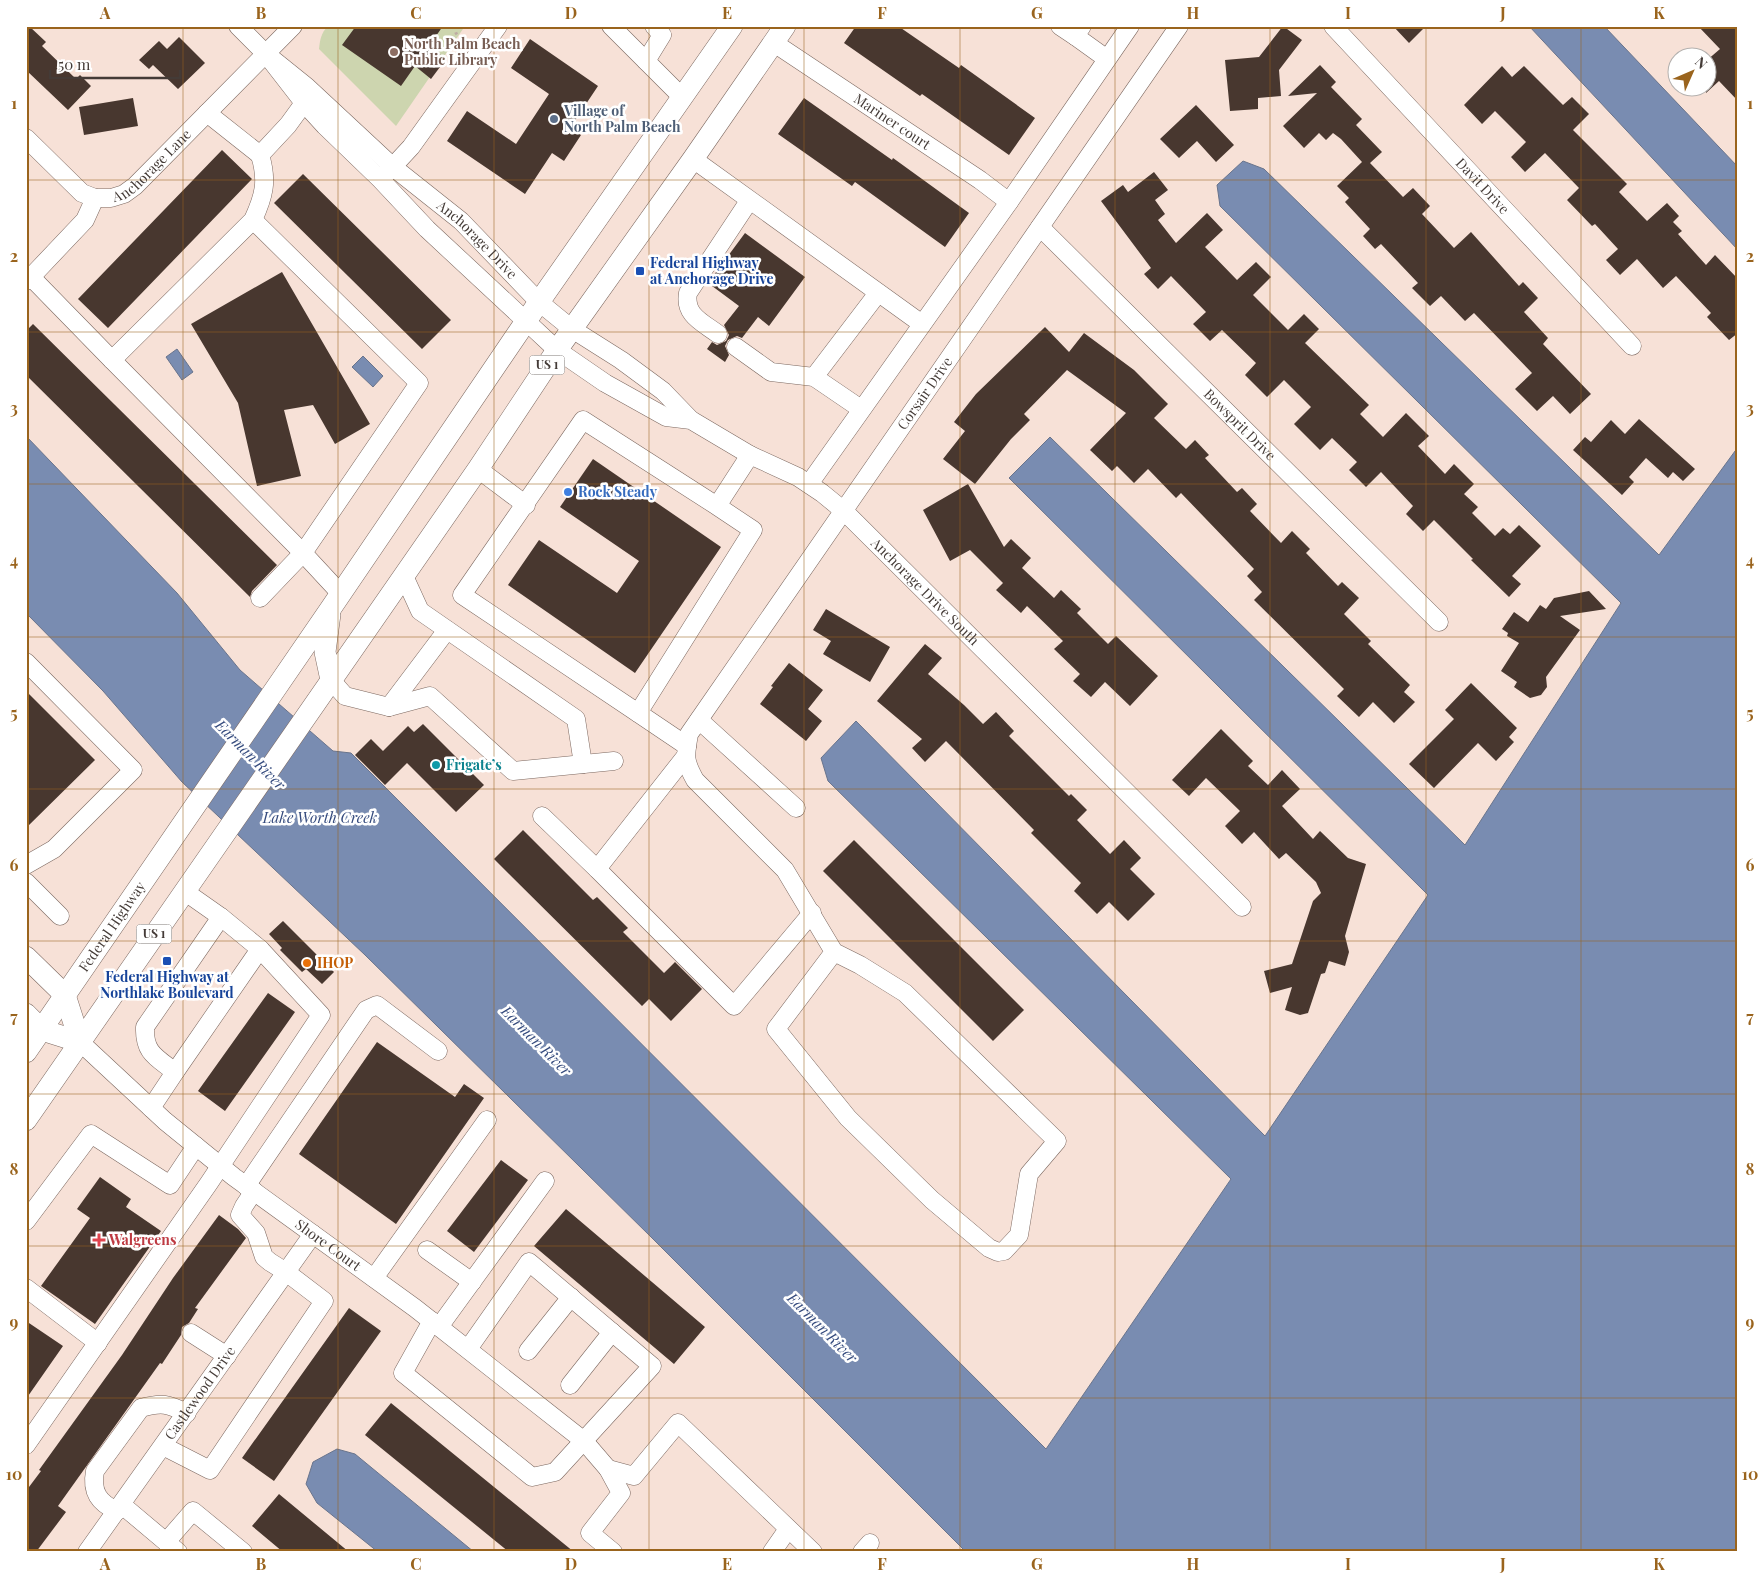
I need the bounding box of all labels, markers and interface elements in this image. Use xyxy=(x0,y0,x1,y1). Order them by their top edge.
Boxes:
text: A xyxy=(99,2,111,23)
text: B xyxy=(256,2,267,23)
text: C xyxy=(410,2,422,23)
text: D xyxy=(565,2,577,23)
text: E xyxy=(722,2,732,23)
text: F xyxy=(877,2,887,23)
text: G xyxy=(1031,2,1043,23)
text: H xyxy=(1187,2,1200,23)
text: I xyxy=(1345,2,1351,23)
text: J xyxy=(1499,2,1506,23)
text: K xyxy=(1653,2,1665,23)
place label: North Palm Beach Public Library xyxy=(404,34,521,69)
marker: North Palm Beach Public Library xyxy=(388,46,400,58)
scale bar xyxy=(50,48,180,80)
north arrow xyxy=(1666,48,1716,98)
text: N xyxy=(1691,52,1712,73)
text: 50 m xyxy=(58,54,91,74)
street label: Mariner court xyxy=(851,89,935,154)
text: 1 xyxy=(11,92,17,113)
text: 1 xyxy=(1747,92,1753,113)
place label: Village of North Palm Beach xyxy=(563,101,681,136)
marker: Village of North Palm Beach xyxy=(548,113,560,125)
street label: Anchorage Lane xyxy=(109,125,195,206)
street label: Davit Drive xyxy=(1452,153,1514,218)
street label: Anchorage Drive xyxy=(433,195,522,283)
text: 2 xyxy=(10,245,18,266)
text: 2 xyxy=(1746,245,1754,266)
place label: Federal Highway at Anchorage Drive xyxy=(650,253,773,288)
marker: Federal Highway at Anchorage Drive xyxy=(634,265,646,277)
street label: Corsair Drive xyxy=(892,353,956,433)
road number: US 1 xyxy=(530,356,564,374)
street label: Bowsprit Drive xyxy=(1200,384,1280,464)
text: 3 xyxy=(10,397,18,418)
text: 3 xyxy=(1746,397,1754,418)
place label: Rock Steady xyxy=(578,482,658,501)
marker: Rock Steady xyxy=(562,486,574,498)
street label: Anchorage Drive South xyxy=(866,533,984,650)
text: 4 xyxy=(10,549,18,570)
text: 4 xyxy=(1746,549,1754,570)
text: 5 xyxy=(10,702,18,723)
text: 5 xyxy=(1746,702,1754,723)
water label: Earman River xyxy=(211,714,290,794)
place label: Frigate’s xyxy=(446,755,502,774)
marker: Frigate’s xyxy=(430,759,442,771)
water label: Lake Worth Creek xyxy=(262,807,378,827)
text: 6 xyxy=(10,854,19,875)
text: 6 xyxy=(1746,854,1755,875)
street label: Federal Highway xyxy=(74,878,149,975)
road number: US 1 xyxy=(136,924,172,944)
place label: IHOP xyxy=(317,953,353,972)
marker: Federal Highway at Northlake Boulevard xyxy=(161,955,173,967)
marker: IHOP xyxy=(301,957,313,969)
place label: Federal Highway at Northlake Boulevard xyxy=(100,967,234,1002)
water label: Earman River xyxy=(497,1000,576,1080)
text: 7 xyxy=(10,1006,18,1027)
text: 7 xyxy=(1746,1006,1754,1027)
text: 8 xyxy=(10,1158,19,1179)
text: 8 xyxy=(1746,1158,1755,1179)
street label: Shore Court xyxy=(292,1214,366,1275)
place label: Walgreens xyxy=(108,1230,176,1249)
marker: Walgreens xyxy=(93,1234,105,1246)
water label: Earman River xyxy=(783,1287,862,1367)
text: 9 xyxy=(10,1311,19,1332)
text: 9 xyxy=(1746,1311,1755,1332)
street label: Castlewood Drive xyxy=(160,1342,239,1443)
text: 10 xyxy=(6,1463,22,1484)
text: 10 xyxy=(1742,1463,1758,1484)
text: A xyxy=(99,1553,111,1574)
text: B xyxy=(256,1553,267,1574)
text: C xyxy=(410,1553,422,1574)
text: D xyxy=(565,1553,577,1574)
text: E xyxy=(722,1553,732,1574)
text: F xyxy=(877,1553,887,1574)
text: G xyxy=(1031,1553,1043,1574)
text: H xyxy=(1187,1553,1200,1574)
text: I xyxy=(1345,1553,1351,1574)
text: J xyxy=(1499,1553,1506,1574)
text: K xyxy=(1653,1553,1665,1574)

